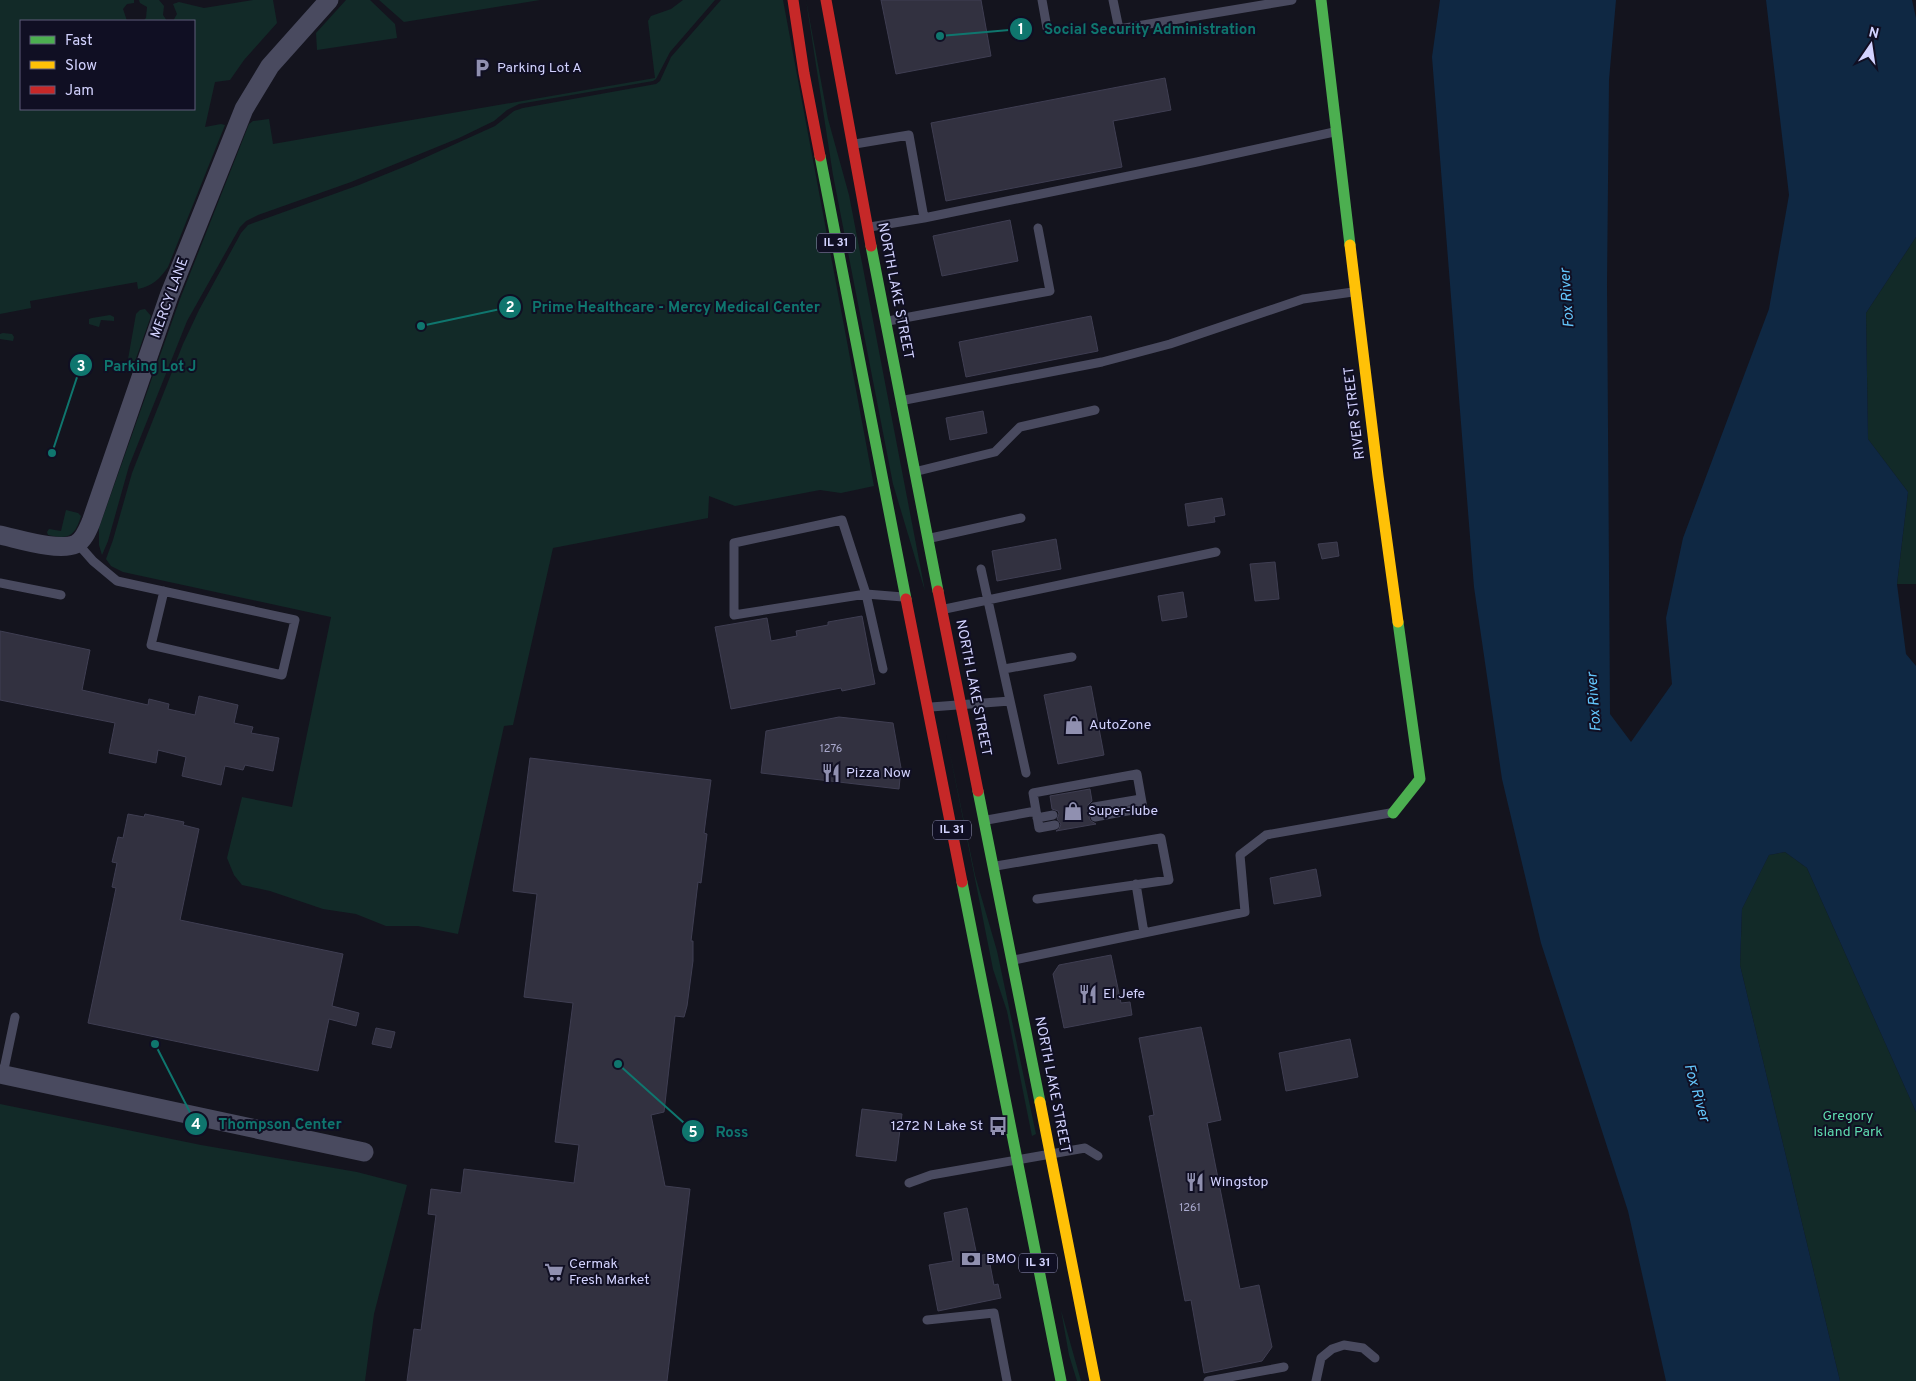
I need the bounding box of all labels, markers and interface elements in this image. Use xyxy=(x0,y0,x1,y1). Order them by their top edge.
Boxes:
callout: Social Security Administration xyxy=(1008,14,1266,44)
legend xyxy=(20,20,195,110)
north arrow xyxy=(1846,20,1896,70)
text: 1 xyxy=(1018,21,1024,40)
text: Social Security Administration xyxy=(1044,21,1256,40)
text: N xyxy=(1867,24,1880,43)
text: Fast xyxy=(65,32,93,51)
text: Slow xyxy=(65,57,97,76)
parking icon: Parking Lot A xyxy=(471,57,493,79)
place label: Parking Lot A xyxy=(497,60,582,77)
text: Jam xyxy=(65,82,94,101)
street label: NORTH LAKE STREET xyxy=(873,221,917,361)
road number: IL 31 xyxy=(817,234,855,252)
street label: MERCY LANE xyxy=(148,255,192,341)
water label: Fox River xyxy=(1556,266,1580,328)
callout: Prime Healthcare - Mercy Medical Center xyxy=(497,292,830,322)
text: 2 xyxy=(505,299,515,318)
text: Prime Healthcare - Mercy Medical Center xyxy=(532,299,821,318)
callout: Parking Lot J xyxy=(69,350,206,380)
text: 3 xyxy=(77,358,86,377)
text: Parking Lot J xyxy=(104,358,196,377)
street label: RIVER STREET xyxy=(1341,366,1369,460)
street label: NORTH LAKE STREET xyxy=(951,618,995,758)
water label: Fox River xyxy=(1583,670,1607,732)
shop icon: AutoZone xyxy=(1063,714,1085,736)
place label: AutoZone xyxy=(1089,717,1151,734)
house number: 1276 xyxy=(820,742,842,756)
restaurant icon: Pizza Now xyxy=(820,762,842,784)
place label: Pizza Now xyxy=(846,765,911,782)
shop icon: Super-lube xyxy=(1062,800,1084,822)
place label: Super-lube xyxy=(1088,803,1158,820)
road number: IL 31 xyxy=(933,820,971,840)
restaurant icon: El Jefe xyxy=(1077,983,1099,1005)
place label: El Jefe xyxy=(1103,986,1145,1003)
street label: NORTH LAKE STREET xyxy=(1030,1015,1074,1155)
water label: Fox River xyxy=(1679,1062,1714,1125)
park label: Gregory Island Park xyxy=(1813,1108,1883,1141)
callout: Thompson Center xyxy=(183,1109,352,1139)
bus stop icon: 1272 N Lake St xyxy=(987,1115,1009,1137)
text: 4 xyxy=(191,1116,201,1135)
text: Thompson Center xyxy=(218,1116,342,1135)
callout: Ross xyxy=(681,1116,759,1146)
place label: 1272 N Lake St xyxy=(891,1118,983,1135)
text: 5 xyxy=(688,1124,698,1143)
text: Ross xyxy=(715,1124,749,1143)
restaurant icon: Wingstop xyxy=(1184,1171,1206,1193)
place label: Wingstop xyxy=(1210,1174,1269,1191)
house number: 1261 xyxy=(1179,1201,1201,1215)
bank icon: BMO xyxy=(960,1248,982,1270)
place label: BMO xyxy=(986,1251,1017,1268)
road number: IL 31 xyxy=(1019,1254,1057,1272)
place label: Cermak Fresh Market xyxy=(569,1256,650,1289)
supermarket icon: Cermak Fresh Market xyxy=(543,1261,565,1283)

